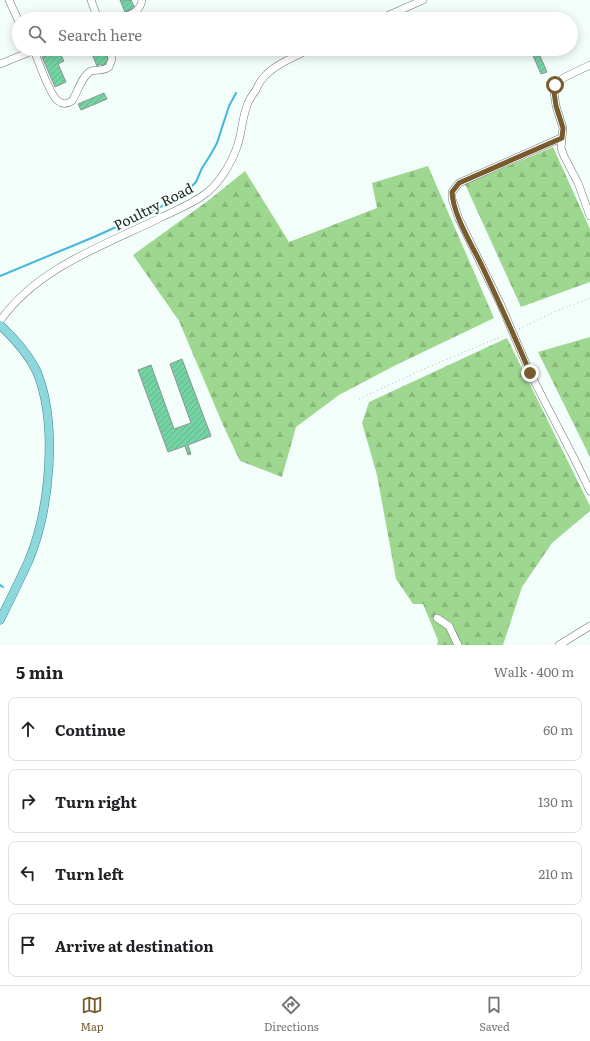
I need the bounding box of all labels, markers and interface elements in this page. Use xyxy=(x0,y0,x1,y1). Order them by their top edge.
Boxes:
search box xyxy=(12,12,578,56)
icon: search xyxy=(26,23,48,45)
text: Search here xyxy=(58,23,142,46)
route start xyxy=(546,76,564,94)
street label: Poultry Road xyxy=(110,177,197,235)
route end xyxy=(521,364,539,382)
text: 5 min xyxy=(16,659,64,684)
text: Walk · 400 m xyxy=(494,662,574,681)
icon: ahead xyxy=(17,718,39,740)
text: Continue xyxy=(55,718,125,741)
text: 60 m xyxy=(543,720,573,739)
icon: right xyxy=(17,790,39,812)
text: Turn right xyxy=(55,790,137,813)
text: 130 m xyxy=(538,792,573,811)
icon: left xyxy=(17,862,39,884)
text: Turn left xyxy=(55,862,124,885)
text: 210 m xyxy=(538,864,573,883)
icon: arrive xyxy=(17,934,39,956)
text: Arrive at destination xyxy=(55,934,214,957)
tab: Map xyxy=(80,994,104,1034)
tab: Directions xyxy=(264,994,319,1034)
tab: Saved xyxy=(479,994,510,1034)

